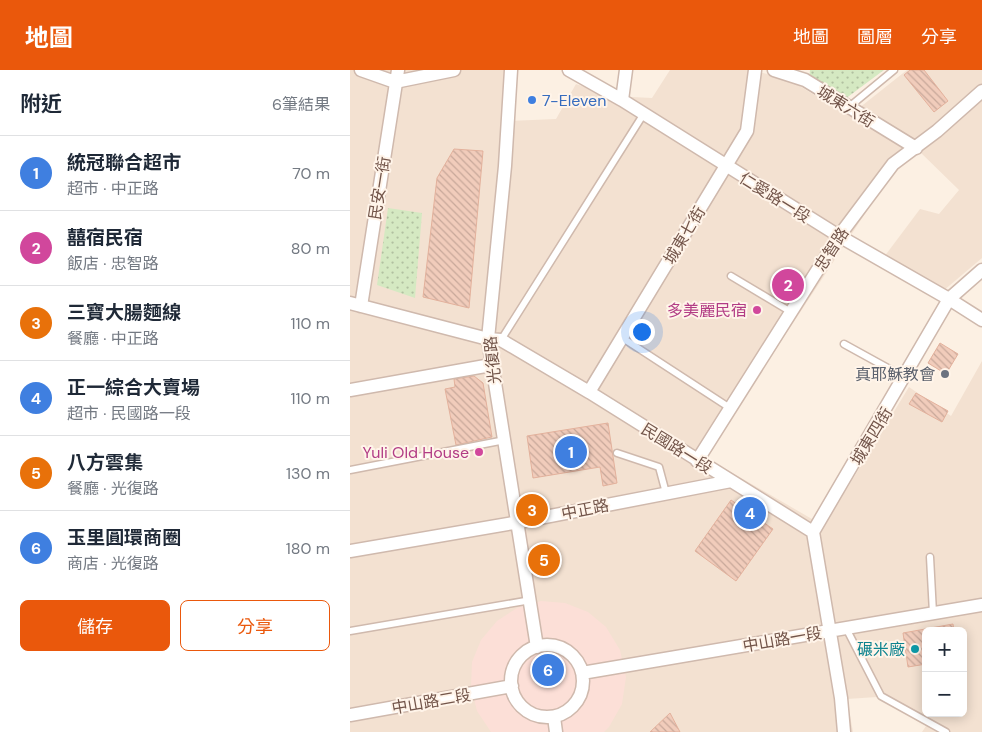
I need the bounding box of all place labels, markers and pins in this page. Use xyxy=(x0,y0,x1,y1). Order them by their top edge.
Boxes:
place label: 7-Eleven xyxy=(542,90,606,111)
marker: 7-Eleven xyxy=(526,94,538,106)
pin: 2 xyxy=(772,266,804,304)
place label: 多美麗民宿 xyxy=(667,300,747,321)
marker: 多美麗民宿 xyxy=(751,304,763,316)
place label: 真耶穌教會 xyxy=(855,364,935,385)
marker: 真耶穌教會 xyxy=(939,368,951,380)
pin: 1 xyxy=(555,433,587,471)
place label: Yuli Old House xyxy=(362,442,469,463)
marker: Yuli Old House xyxy=(473,446,485,458)
pin: 3 xyxy=(516,491,548,529)
pin: 4 xyxy=(734,494,766,532)
pin: 5 xyxy=(528,541,560,579)
place label: 碾米廠 xyxy=(857,639,905,660)
marker: 碾米廠 xyxy=(909,643,921,655)
pin: 6 xyxy=(532,651,564,689)

